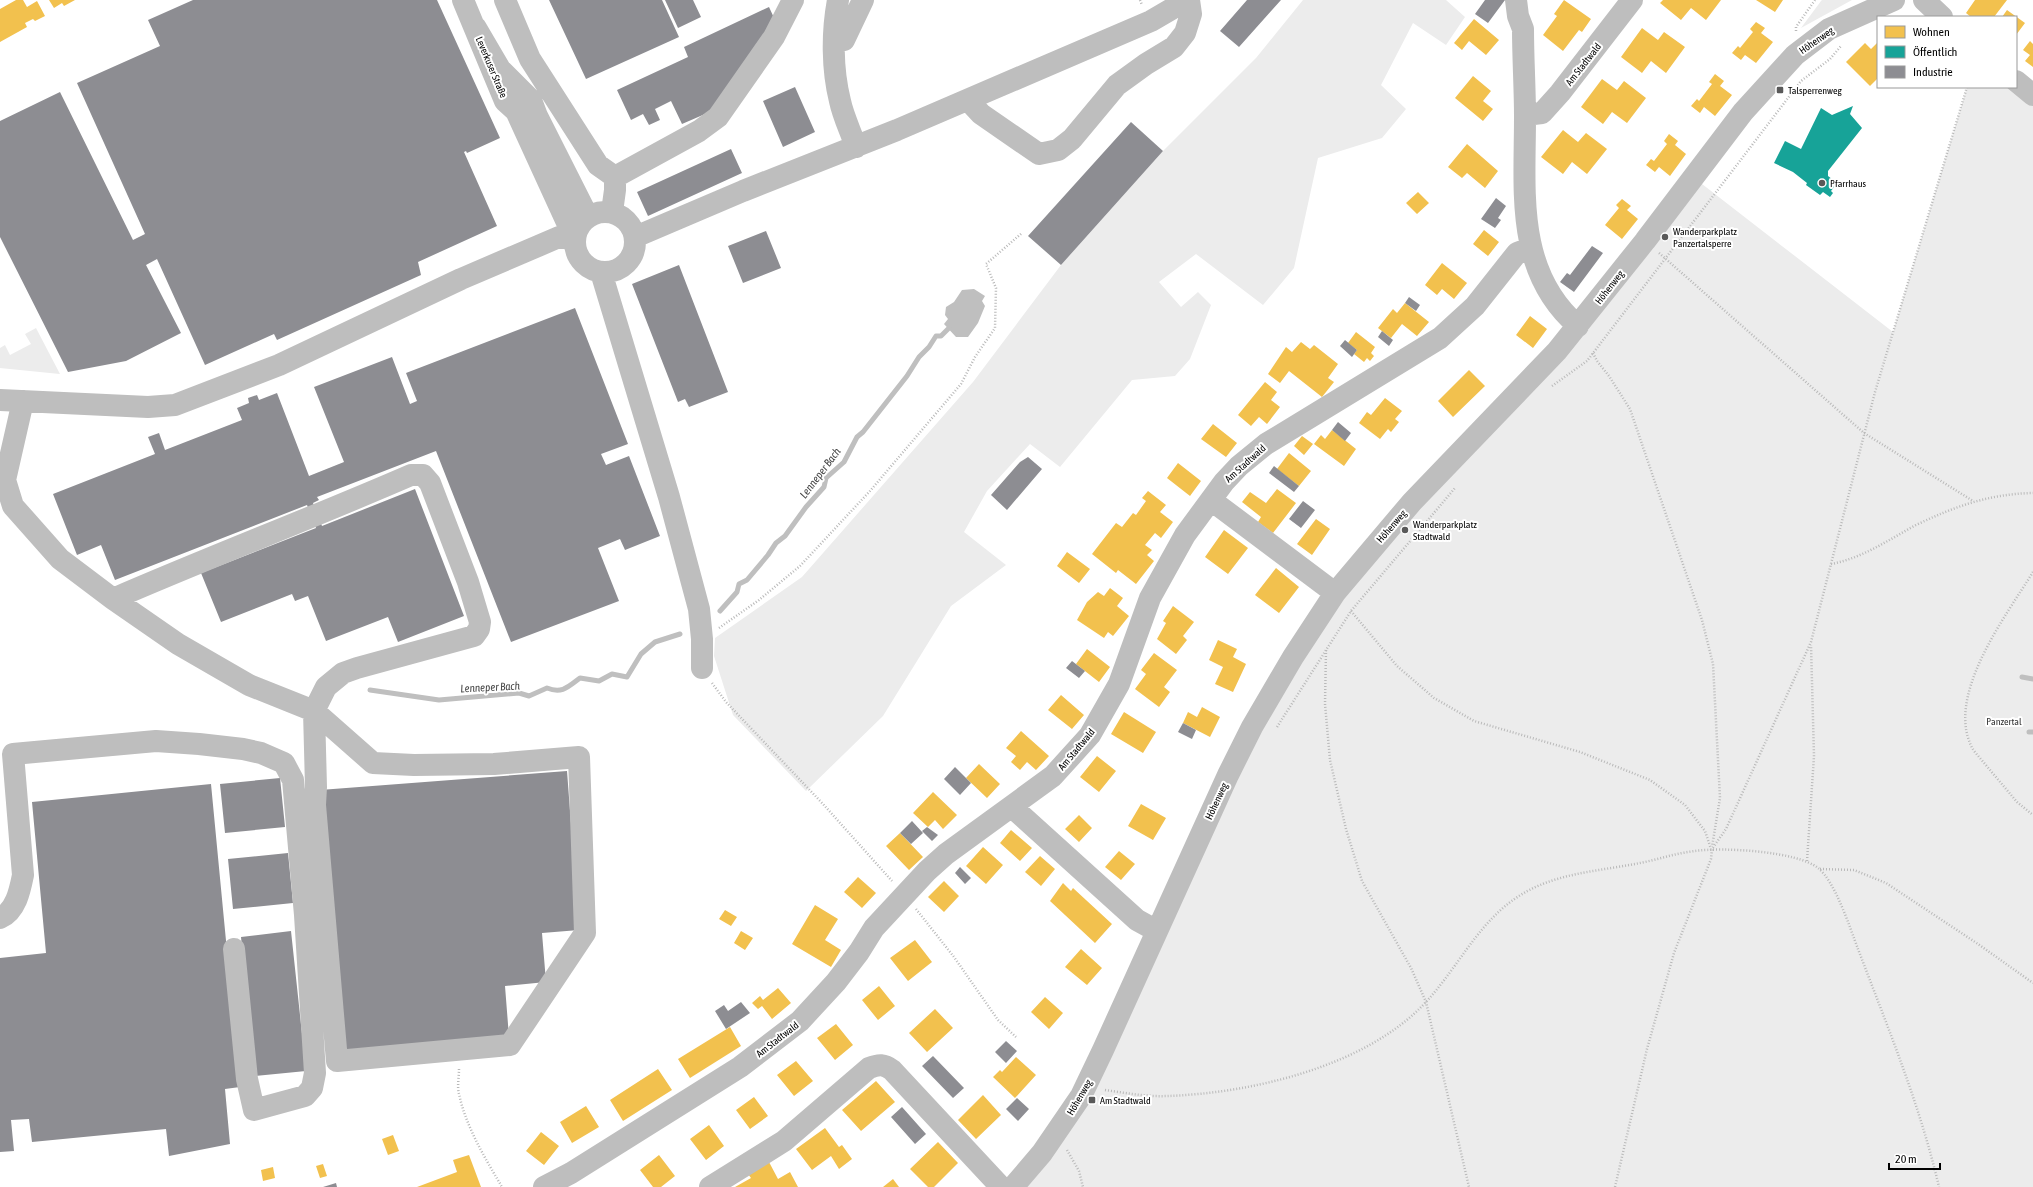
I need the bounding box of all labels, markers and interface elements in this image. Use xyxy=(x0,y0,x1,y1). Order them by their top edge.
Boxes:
legend xyxy=(1877,16,2017,88)
street label: Höhenweg xyxy=(1797,24,1836,56)
text: Wohnen xyxy=(1913,25,1950,39)
street label: Leverkuser Straße xyxy=(474,35,510,100)
street label: Am Stadtwald xyxy=(1563,41,1603,88)
text: Öffentlich xyxy=(1913,45,1957,59)
text: Industrie xyxy=(1913,65,1953,79)
marker: Talsperrenweg xyxy=(1775,85,1785,95)
place label: Talsperrenweg xyxy=(1788,85,1843,96)
marker: Pfarrhaus xyxy=(1817,178,1827,188)
place label: Pfarrhaus xyxy=(1830,178,1867,189)
place label: Wanderparkplatz Panzertalsperre xyxy=(1673,226,1737,249)
marker: Wanderparkplatz Panzertalsperre xyxy=(1660,232,1670,242)
street label: Höhenweg xyxy=(1593,268,1626,306)
street label: Am Stadtwald xyxy=(1223,442,1268,484)
water label: Lenneper Bach xyxy=(797,445,843,500)
street label: Höhenweg xyxy=(1374,507,1409,545)
place label: Wanderparkplatz Stadtwald xyxy=(1413,519,1477,542)
marker: Wanderparkplatz Stadtwald xyxy=(1400,525,1410,535)
water label: Lenneper Bach xyxy=(460,679,521,695)
park label: Panzertal xyxy=(1986,716,2022,727)
street label: Am Stadtwald xyxy=(1056,726,1097,772)
street label: Höhenweg xyxy=(1203,780,1230,821)
street label: Am Stadtwald xyxy=(754,1019,801,1059)
street label: Höhenweg xyxy=(1065,1077,1094,1117)
marker: Am Stadtwald xyxy=(1087,1095,1097,1105)
place label: Am Stadtwald xyxy=(1100,1095,1151,1106)
scale bar xyxy=(1889,1145,1940,1171)
text: 20 m xyxy=(1895,1152,1917,1166)

